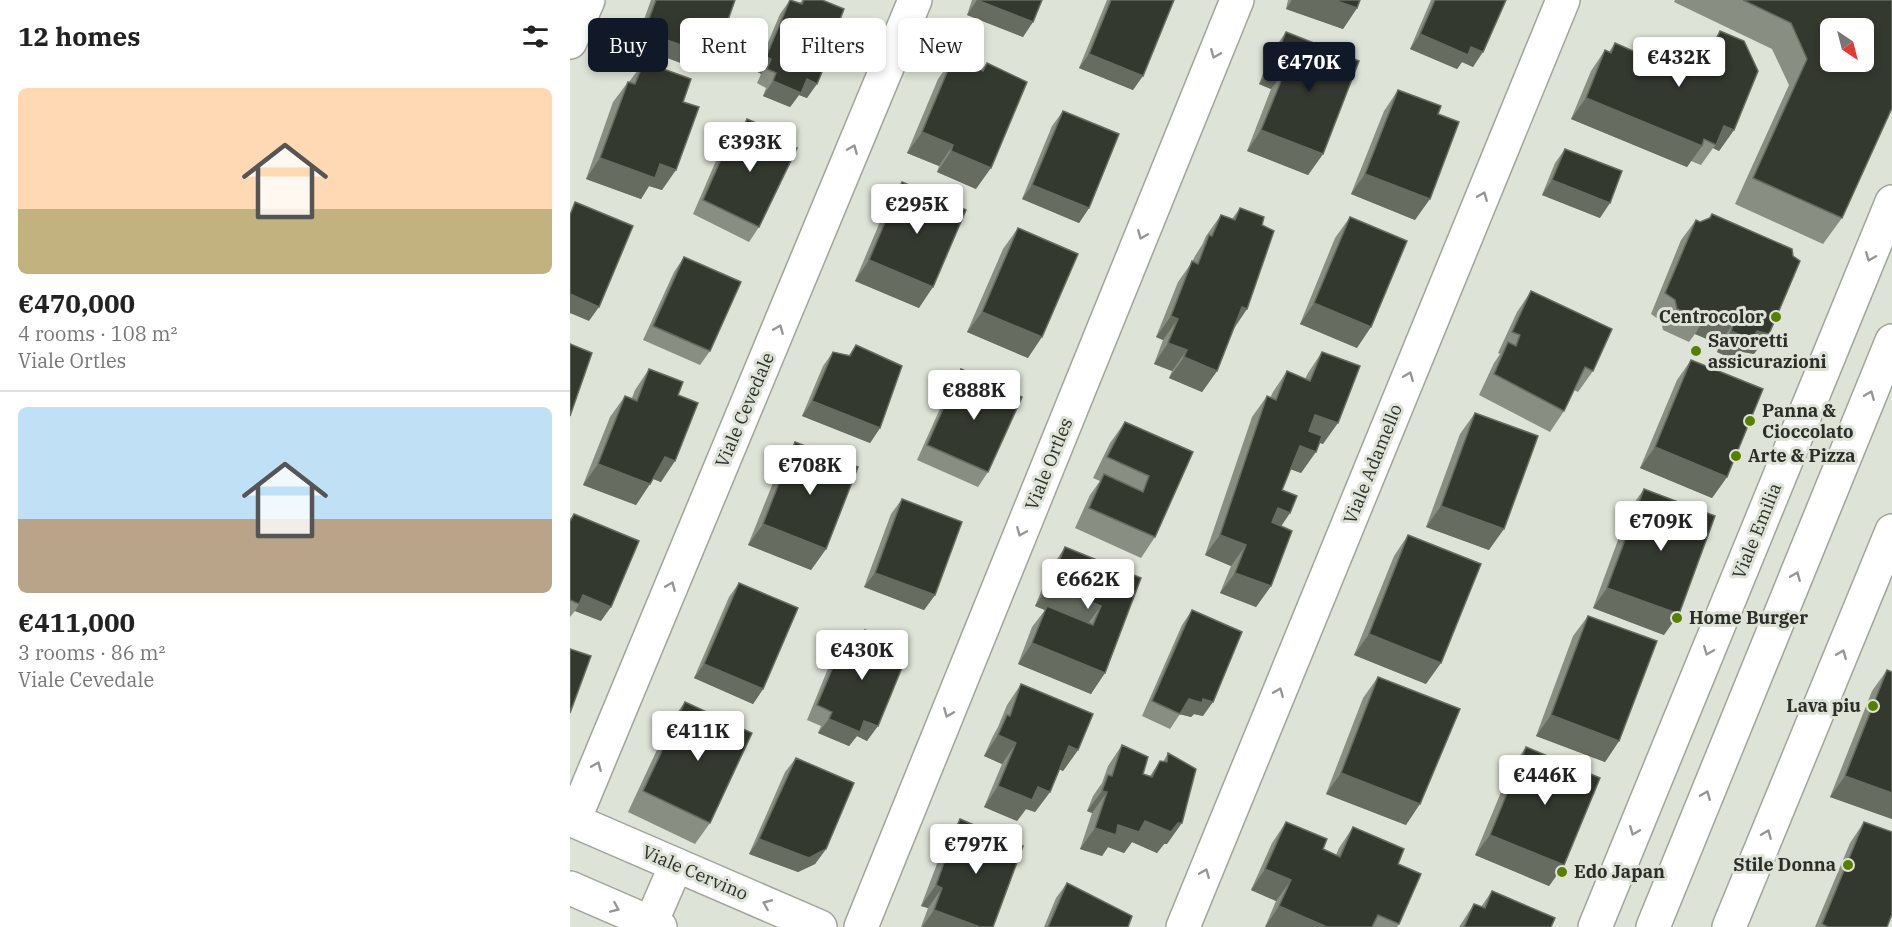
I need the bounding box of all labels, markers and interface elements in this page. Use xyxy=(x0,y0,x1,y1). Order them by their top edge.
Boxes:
chip: Buy xyxy=(588,18,668,72)
chip: Rent xyxy=(680,18,768,72)
chip: Filters xyxy=(780,18,886,72)
chip: New xyxy=(898,18,984,72)
north arrow xyxy=(1820,18,1874,72)
map controls xyxy=(1820,18,1874,72)
text: 12 homes xyxy=(18,19,140,53)
icon: filters xyxy=(519,20,552,53)
pin: €432K xyxy=(1637,37,1721,88)
pin: €470K xyxy=(1267,42,1351,93)
text: €432K xyxy=(1647,43,1711,70)
one-way arrow xyxy=(1210,48,1222,59)
text: €470K xyxy=(1277,48,1341,75)
pin: €393K xyxy=(708,122,792,173)
icon: home xyxy=(231,127,339,235)
text: €393K xyxy=(718,128,782,155)
one-way arrow xyxy=(846,144,858,155)
pin: €295K xyxy=(875,184,959,235)
text: €295K xyxy=(885,190,949,217)
one-way arrow xyxy=(1476,191,1488,202)
one-way arrow xyxy=(1137,229,1149,240)
one-way arrow xyxy=(1865,250,1877,261)
text: €470,000 xyxy=(18,286,135,320)
place label: Centrocolor xyxy=(1659,305,1764,328)
marker: Centrocolor xyxy=(1769,310,1783,324)
text: 4 rooms · 108 m² xyxy=(18,320,177,347)
one-way arrow xyxy=(771,324,783,335)
place label: Savoretti assicurazioni xyxy=(1708,329,1827,373)
marker: Savoretti assicurazioni xyxy=(1689,344,1703,358)
text: Viale Ortles xyxy=(18,347,126,374)
street label: Viale Cevedale xyxy=(710,349,779,471)
pin: €888K xyxy=(932,370,1016,421)
one-way arrow xyxy=(1402,371,1414,382)
text: €888K xyxy=(942,376,1006,403)
one-way arrow xyxy=(1863,391,1875,402)
place label: Panna & Cioccolato xyxy=(1762,399,1854,443)
street label: Viale Adamello xyxy=(1338,401,1407,527)
street label: Viale Ortles xyxy=(1020,414,1077,513)
marker: Panna & Cioccolato xyxy=(1743,414,1757,428)
place label: Arte & Pizza xyxy=(1748,444,1856,467)
pin: €708K xyxy=(768,445,852,496)
icon: home xyxy=(231,446,339,554)
marker: Arte & Pizza xyxy=(1729,449,1743,463)
text: €708K xyxy=(778,451,842,478)
street label: Viale Emilia xyxy=(1727,479,1786,582)
pin: €709K xyxy=(1619,501,1703,552)
text: €709K xyxy=(1629,507,1693,534)
one-way arrow xyxy=(1016,526,1028,537)
pin: €662K xyxy=(1046,559,1130,610)
text: €662K xyxy=(1056,565,1120,592)
one-way arrow xyxy=(1789,571,1801,582)
one-way arrow xyxy=(664,582,676,593)
text: €411,000 xyxy=(18,605,135,639)
place label: Home Burger xyxy=(1689,606,1808,629)
marker: Home Burger xyxy=(1670,611,1684,625)
pin: €430K xyxy=(820,630,904,681)
text: €430K xyxy=(830,636,894,663)
text: 3 rooms · 86 m² xyxy=(18,639,165,666)
one-way arrow xyxy=(1703,644,1715,655)
one-way arrow xyxy=(1835,649,1847,660)
text: Viale Cevedale xyxy=(18,666,154,693)
one-way arrow xyxy=(1272,688,1284,699)
place label: Lava piu xyxy=(1786,694,1861,717)
marker: Lava piu xyxy=(1866,699,1880,713)
one-way arrow xyxy=(943,707,955,718)
pin: €411K xyxy=(656,711,740,762)
text: €411K xyxy=(666,717,730,744)
pin: €446K xyxy=(1503,755,1587,806)
text: €446K xyxy=(1513,761,1577,788)
one-way arrow xyxy=(589,762,601,773)
one-way arrow xyxy=(1699,790,1711,801)
pin: €797K xyxy=(934,824,1018,875)
one-way arrow xyxy=(1629,825,1641,836)
one-way arrow xyxy=(1760,829,1772,840)
text: €797K xyxy=(944,830,1008,857)
street label: Viale Cervino xyxy=(639,840,752,905)
place label: Stile Donna xyxy=(1733,853,1836,876)
marker: Stile Donna xyxy=(1841,858,1855,872)
place label: Edo Japan xyxy=(1574,860,1665,883)
marker: Edo Japan xyxy=(1555,865,1569,879)
one-way arrow xyxy=(1198,868,1210,879)
one-way arrow xyxy=(762,899,773,911)
one-way arrow xyxy=(609,900,620,912)

